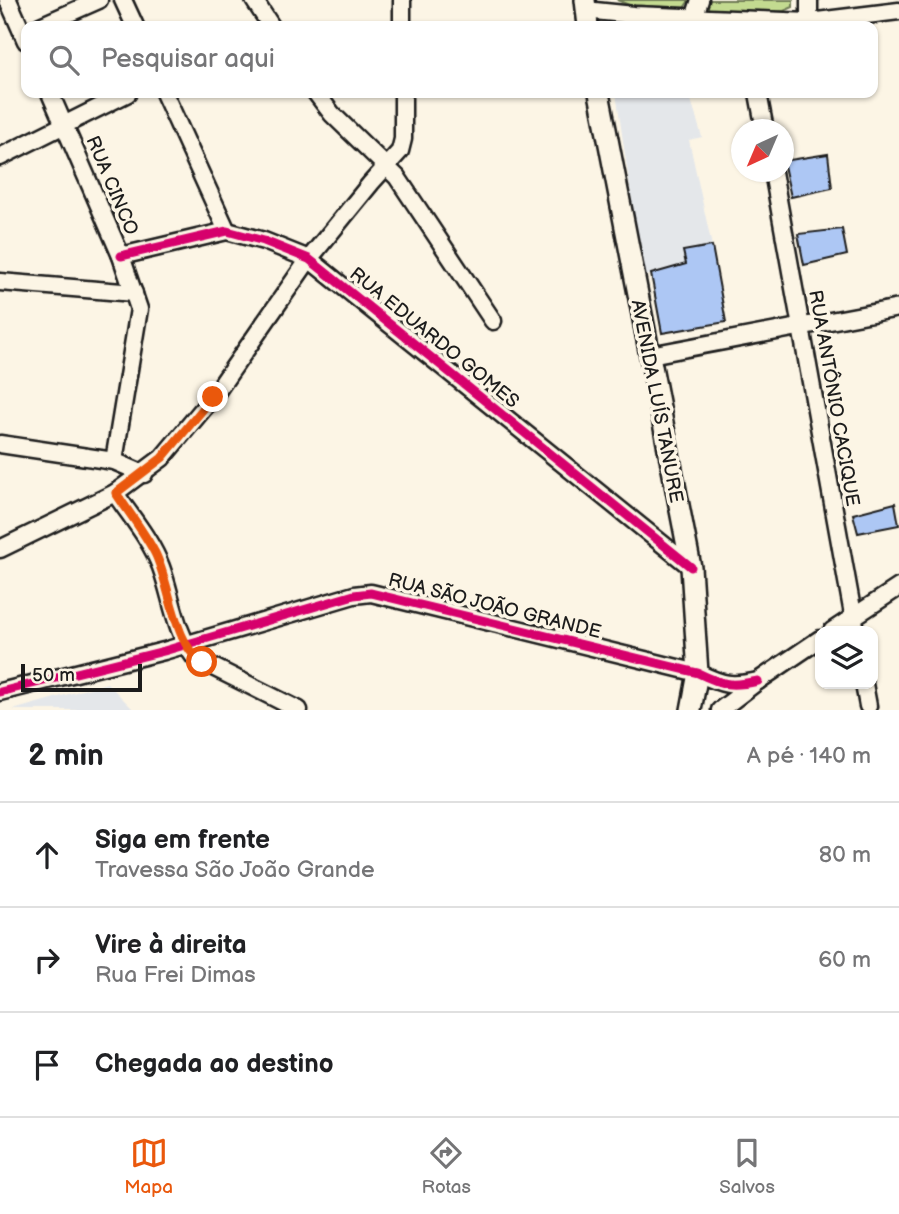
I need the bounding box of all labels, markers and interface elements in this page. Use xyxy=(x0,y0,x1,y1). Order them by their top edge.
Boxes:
search box xyxy=(21,21,878,98)
icon: search xyxy=(45,41,83,79)
text: Pesquisar aqui xyxy=(101,44,275,75)
north arrow xyxy=(731,119,794,182)
street label: RUA CINCO xyxy=(80,133,143,239)
street label: RUA EDUARDO GOMES xyxy=(345,263,523,413)
street label: RUA ANTÔNIO CACIQUE xyxy=(803,288,865,508)
street label: AVENIDA LUÍS TANURE xyxy=(626,298,689,505)
route end xyxy=(197,381,228,412)
street label: RUA SÃO JOÃO GRANDE xyxy=(386,569,604,644)
map controls xyxy=(815,626,878,689)
button: layers xyxy=(815,626,878,689)
route start xyxy=(186,646,217,677)
scale bar xyxy=(21,661,142,693)
text: 50 m xyxy=(32,664,75,687)
text: 2 min xyxy=(28,738,104,774)
text: A pé · 140 m xyxy=(747,742,871,770)
text: Siga em frente xyxy=(95,825,270,856)
icon: ahead xyxy=(28,836,66,874)
text: 80 m xyxy=(819,841,871,869)
text: Travessa São João Grande xyxy=(95,856,375,884)
text: Vire à direita xyxy=(95,930,247,961)
icon: right xyxy=(28,941,66,979)
text: 60 m xyxy=(818,946,871,974)
text: Rua Frei Dimas xyxy=(95,961,256,989)
icon: arrive xyxy=(28,1046,66,1084)
text: Chegada ao destino xyxy=(95,1049,333,1080)
tab: Mapa xyxy=(124,1134,173,1199)
tab: Rotas xyxy=(421,1134,471,1199)
tab: Salvos xyxy=(719,1134,775,1199)

